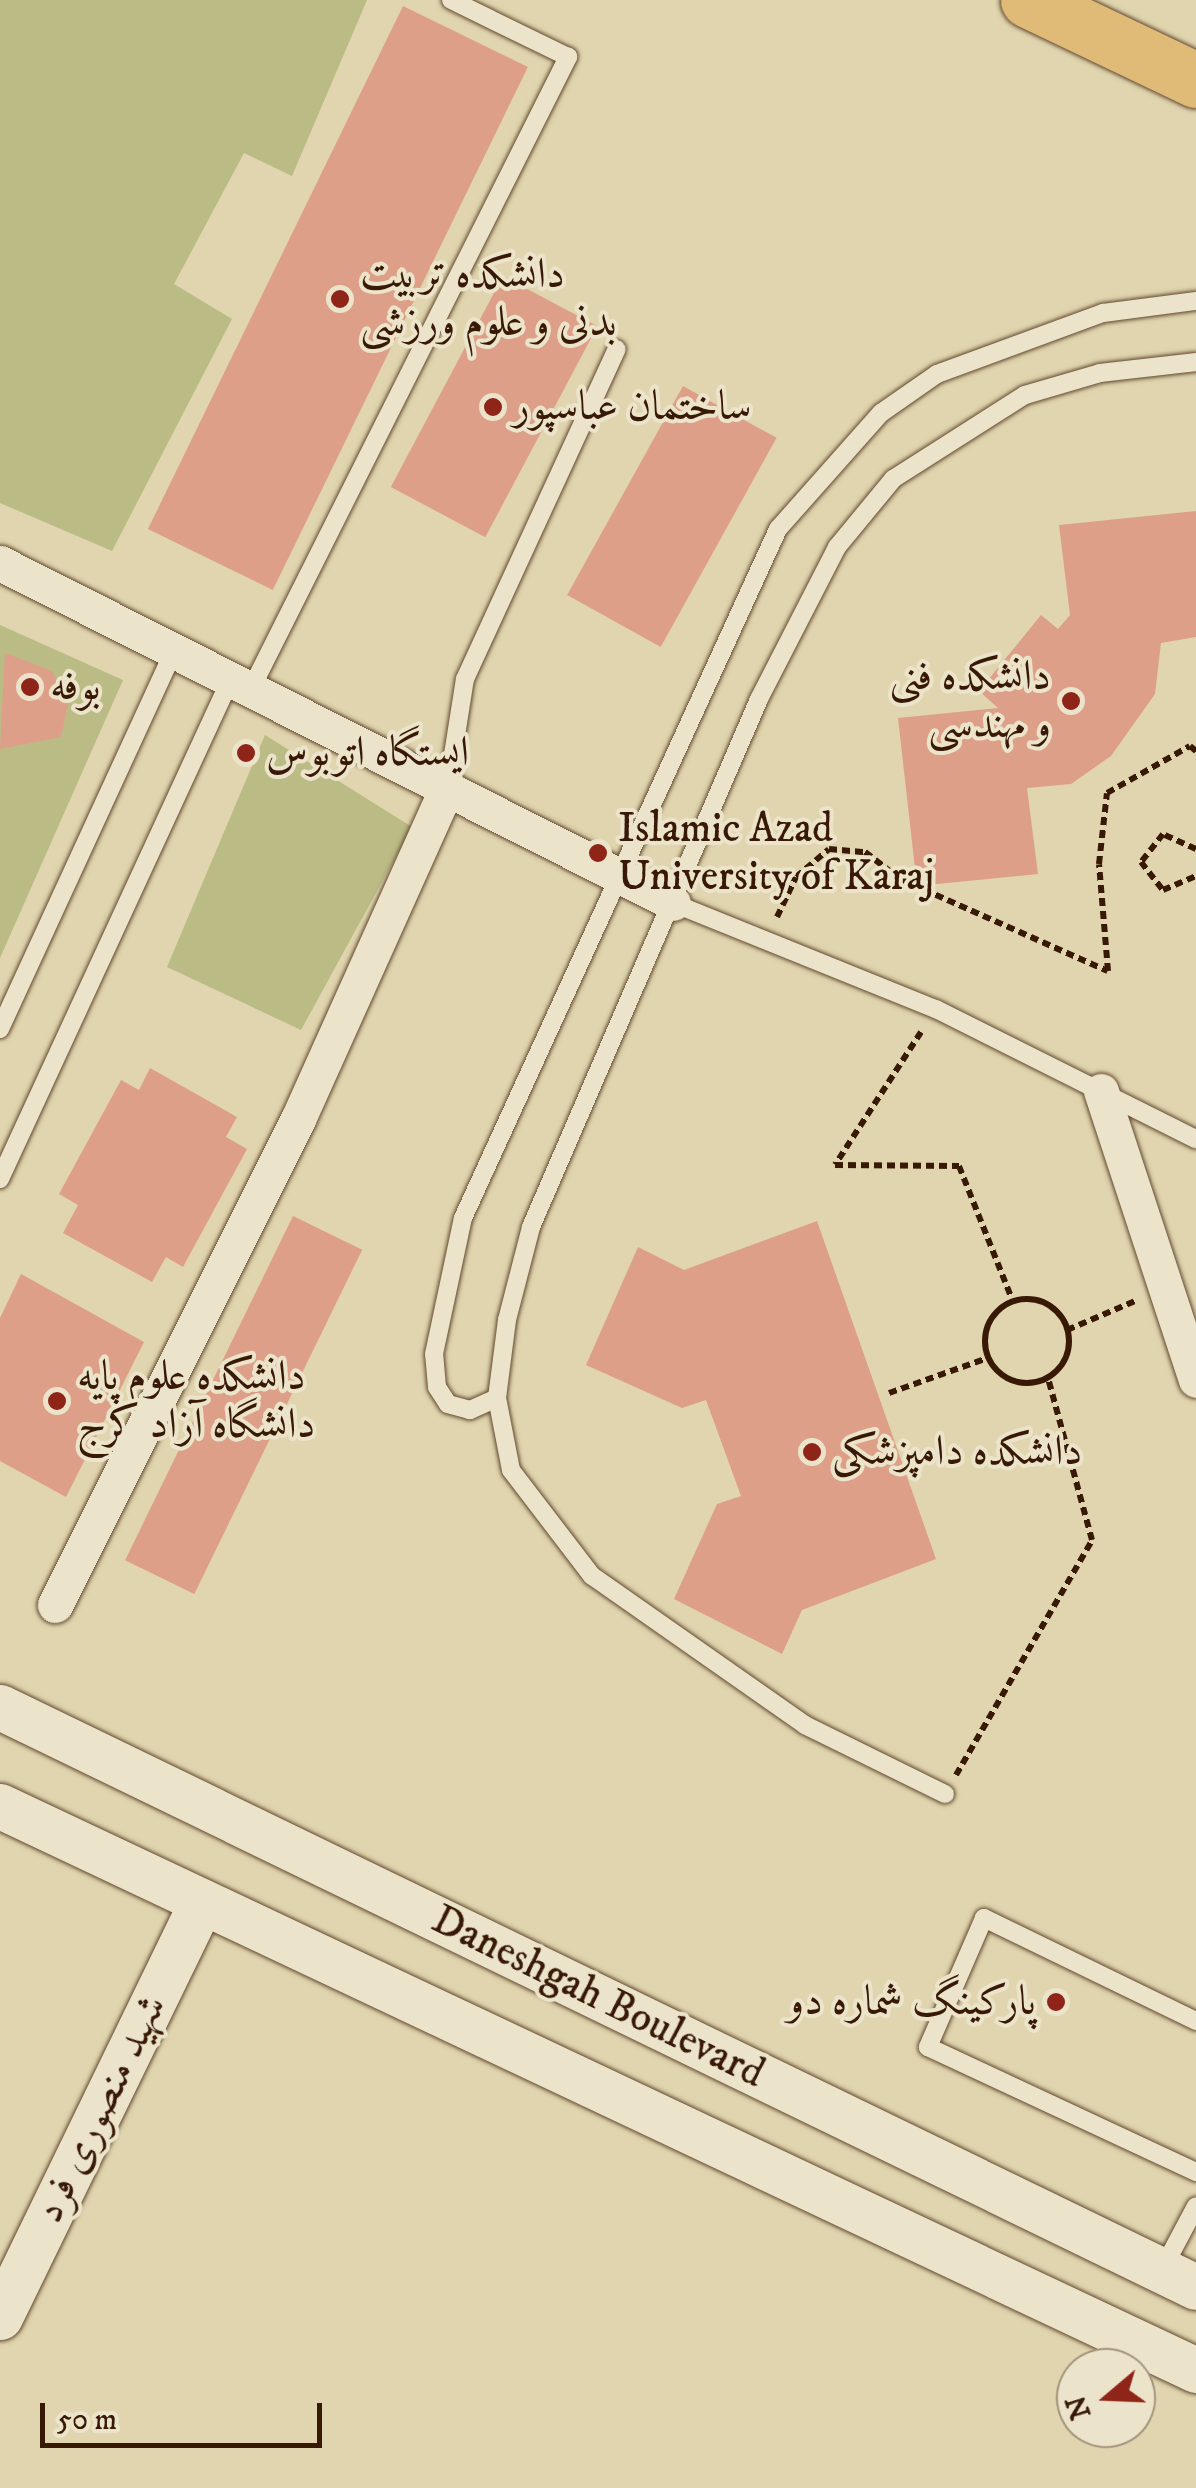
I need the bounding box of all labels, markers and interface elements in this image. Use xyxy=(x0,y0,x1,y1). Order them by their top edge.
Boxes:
place label: دانشکده تربیت بدنی و علوم ورزشی xyxy=(360,250,617,348)
marker: دانشکده تربیت بدنی و علوم ورزشی xyxy=(329,288,351,310)
place label: ساختمان عباسپور xyxy=(513,382,752,432)
marker: ساختمان عباسپور xyxy=(482,396,504,418)
place label: دانشکده فنی و مهندسی xyxy=(889,652,1051,750)
place label: بوفه xyxy=(50,662,101,712)
marker: بوفه xyxy=(19,676,41,698)
marker: دانشکده فنی و مهندسی xyxy=(1060,690,1082,712)
place label: ایستگاه اتوبوس xyxy=(266,728,469,778)
marker: ایستگاه اتوبوس xyxy=(235,742,257,764)
place label: Islamic Azad University of Karaj xyxy=(618,804,934,902)
marker: Islamic Azad University of Karaj xyxy=(587,842,609,864)
place label: دانشکده علوم پایه دانشگاه آزاد کرج xyxy=(77,1352,316,1450)
marker: دانشکده علوم پایه دانشگاه آزاد کرج xyxy=(46,1390,68,1412)
place label: دانشکده دامپزشکی xyxy=(832,1427,1082,1477)
marker: دانشکده دامپزشکی xyxy=(801,1441,823,1463)
street label: Daneshgah Boulevard xyxy=(424,1895,772,2099)
place label: پارکینگ شماره دو xyxy=(787,1977,1036,2027)
street label: شهید منصوری فرد xyxy=(24,1987,178,2231)
marker: پارکینگ شماره دو xyxy=(1045,1991,1067,2013)
north arrow xyxy=(1056,2348,1156,2448)
scale bar xyxy=(45,2383,328,2445)
text: N xyxy=(1059,2391,1099,2424)
text: 50 m xyxy=(57,2402,117,2439)

